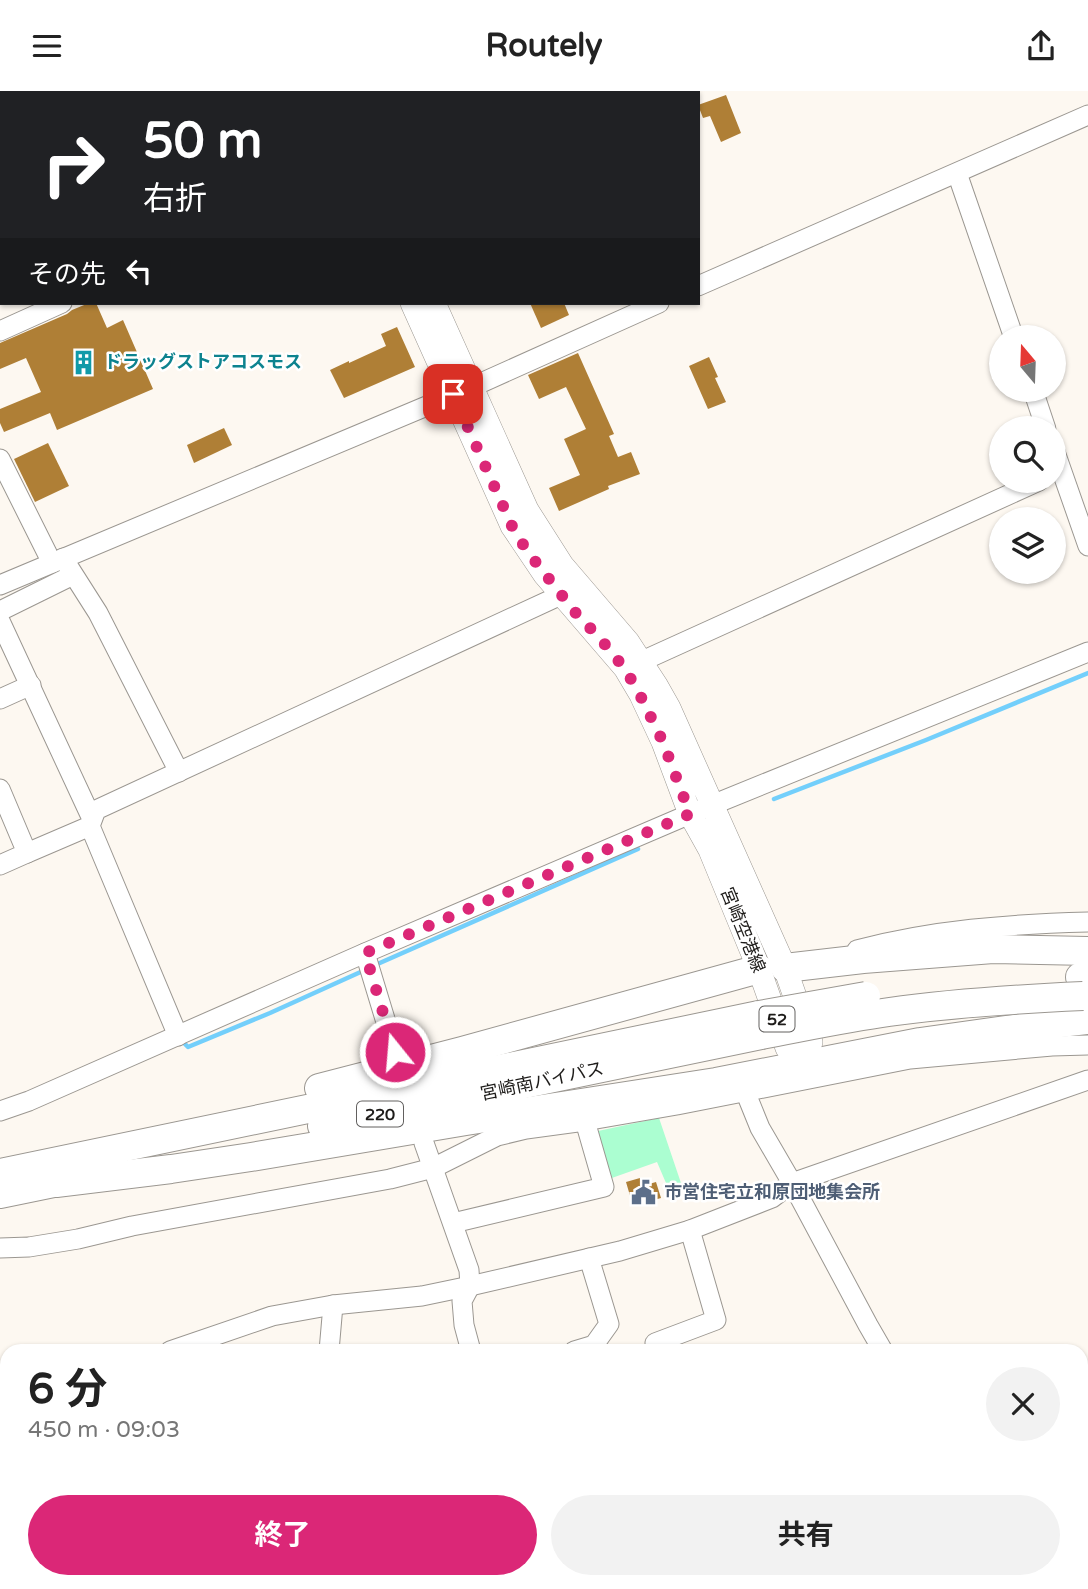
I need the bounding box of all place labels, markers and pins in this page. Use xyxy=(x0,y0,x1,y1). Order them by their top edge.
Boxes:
building icon: ドラッグストアコスモス xyxy=(70,348,98,376)
place label: ドラッグストアコスモス xyxy=(104,351,302,373)
pin xyxy=(423,364,483,424)
public building icon: 市営住宅立和原団地集会所 xyxy=(630,1178,658,1206)
place label: 市営住宅立和原団地集会所 xyxy=(664,1181,880,1203)

